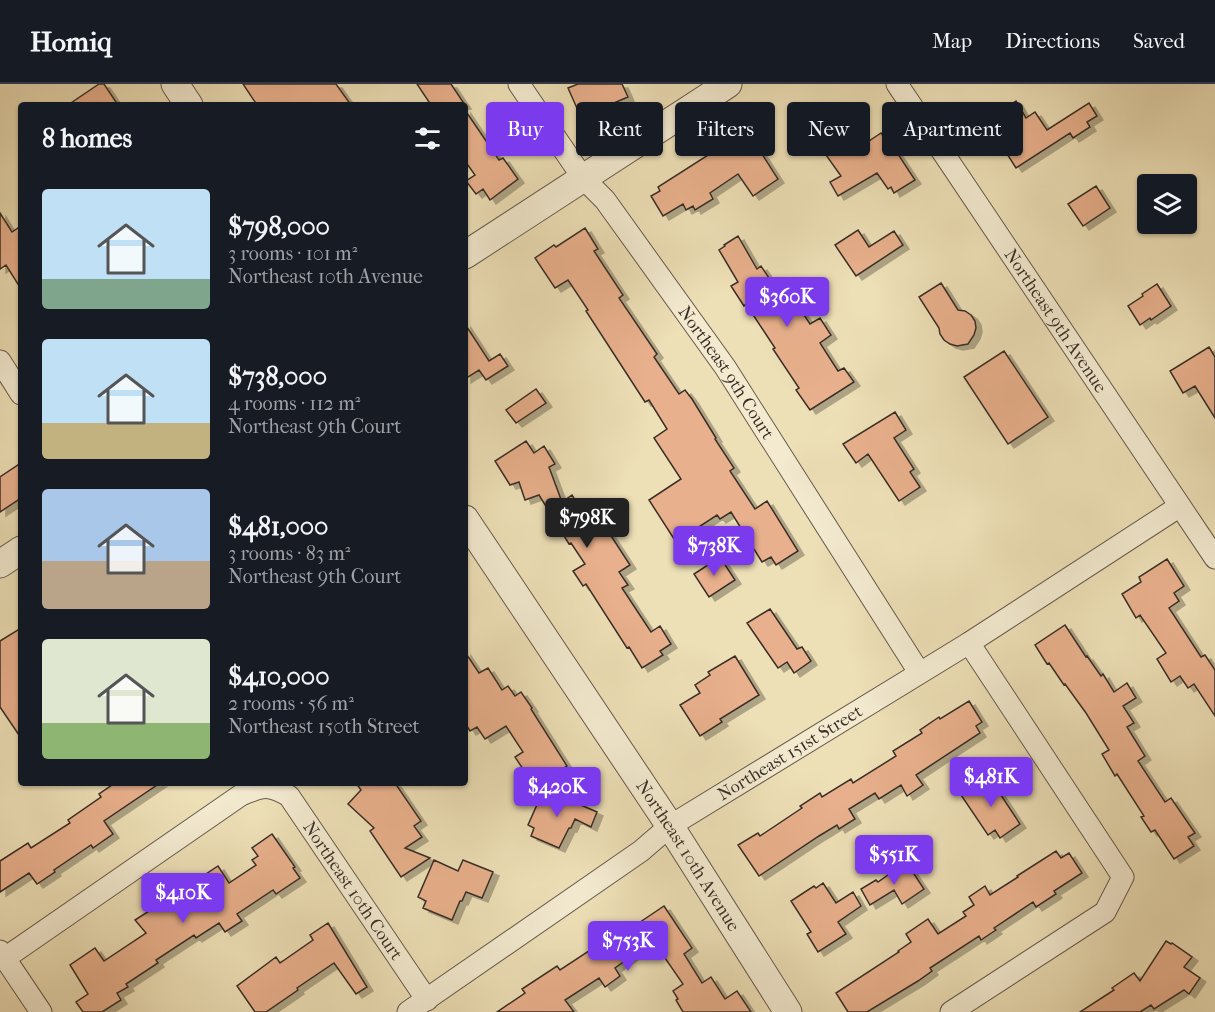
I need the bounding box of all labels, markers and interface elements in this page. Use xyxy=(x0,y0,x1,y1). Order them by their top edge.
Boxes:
text: Homiq xyxy=(30,25,112,58)
text: Map xyxy=(932,29,972,53)
text: Directions xyxy=(1005,29,1100,53)
text: Saved xyxy=(1133,29,1185,53)
chip: Buy xyxy=(486,102,564,156)
chip: Rent xyxy=(576,102,663,156)
chip: Filters xyxy=(675,102,775,156)
chip: New xyxy=(787,102,870,156)
chip: Apartment xyxy=(882,102,1023,156)
icon: filters xyxy=(411,122,444,155)
text: 8 homes xyxy=(42,123,132,154)
map controls xyxy=(1137,174,1197,234)
button: layers xyxy=(1137,174,1197,234)
text: $798,000 xyxy=(228,211,330,242)
icon: home xyxy=(90,213,162,285)
text: 3 rooms · 101 m² xyxy=(228,242,357,265)
street label: Northeast 9th Avenue xyxy=(1000,245,1111,397)
text: Northeast 10th Avenue xyxy=(228,265,423,288)
pin: $360K xyxy=(745,277,829,328)
text: $360K xyxy=(759,285,815,308)
street label: Northeast 9th Court xyxy=(674,302,779,444)
text: $738,000 xyxy=(228,361,327,392)
icon: home xyxy=(90,363,162,435)
text: 4 rooms · 112 m² xyxy=(228,392,360,415)
text: Northeast 9th Court xyxy=(228,415,401,438)
pin: $798K xyxy=(545,498,629,549)
text: $798K xyxy=(559,506,615,529)
text: $481,000 xyxy=(228,511,328,542)
icon: home xyxy=(90,513,162,585)
pin: $738K xyxy=(672,526,756,577)
text: $738K xyxy=(687,534,741,557)
text: 3 rooms · 83 m² xyxy=(228,542,351,565)
text: Northeast 9th Court xyxy=(228,565,401,588)
text: $410,000 xyxy=(228,661,330,692)
icon: home xyxy=(90,663,162,735)
text: 2 rooms · 56 m² xyxy=(228,692,354,715)
street label: Northeast 151st Street xyxy=(714,701,867,805)
text: Northeast 150th Street xyxy=(228,715,420,738)
pin: $481K xyxy=(949,757,1033,808)
text: $481K xyxy=(964,765,1018,788)
pin: $420K xyxy=(515,767,599,818)
text: $420K xyxy=(528,775,586,798)
street label: Northeast 10th Avenue xyxy=(631,776,744,936)
street label: Northeast 10th Court xyxy=(298,818,407,965)
pin: $551K xyxy=(852,835,936,886)
text: $551K xyxy=(869,843,919,866)
pin: $410K xyxy=(141,873,225,924)
text: $410K xyxy=(155,881,211,904)
pin: $753K xyxy=(586,921,670,972)
text: $753K xyxy=(602,929,654,952)

